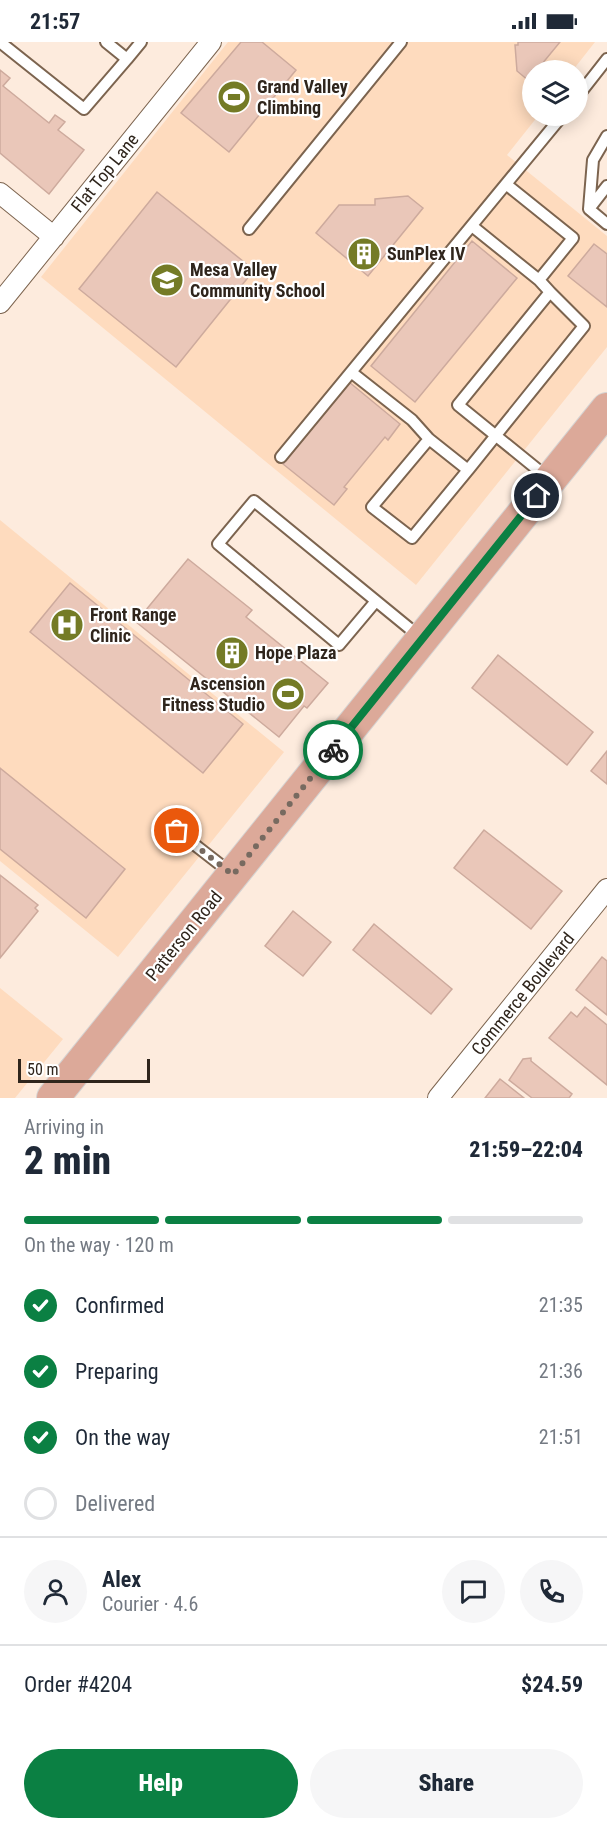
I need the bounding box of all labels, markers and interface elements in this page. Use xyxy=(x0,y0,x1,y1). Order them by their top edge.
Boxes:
text: 21:57 xyxy=(30,9,81,34)
map controls xyxy=(522,60,588,126)
button: layers xyxy=(522,60,588,126)
place label: Grand Valley Climbing xyxy=(257,76,348,118)
sports icon: Grand Valley Climbing xyxy=(216,79,252,115)
street label: Flat Top Lane xyxy=(66,129,143,216)
building icon: SunPlex IV xyxy=(346,236,382,272)
place label: SunPlex IV xyxy=(387,243,466,264)
place label: Mesa Valley Community School xyxy=(190,259,325,301)
school or university icon: Mesa Valley Community School xyxy=(149,262,185,298)
pin xyxy=(511,470,562,521)
icon: home xyxy=(520,479,553,512)
place label: Front Range Clinic xyxy=(90,604,177,646)
hospital icon: Front Range Clinic xyxy=(49,607,85,643)
building icon: Hope Plaza xyxy=(214,635,250,671)
place label: Hope Plaza xyxy=(255,642,337,663)
place label: Ascension Fitness Studio xyxy=(162,673,265,715)
sports icon: Ascension Fitness Studio xyxy=(270,676,306,712)
courier xyxy=(303,720,363,780)
icon: bike xyxy=(317,734,350,767)
pin xyxy=(151,805,202,856)
icon: bag xyxy=(160,814,193,847)
street label: Patterson Road xyxy=(141,887,226,985)
street label: Commerce Boulevard xyxy=(467,928,578,1059)
scale bar xyxy=(18,1056,150,1084)
text: 50 m xyxy=(27,1060,59,1079)
text: Arriving in xyxy=(24,1115,104,1139)
text: 21:59–22:04 xyxy=(469,1137,583,1162)
text: 2 min xyxy=(24,1138,111,1184)
text: On the way · 120 m xyxy=(24,1233,174,1257)
icon: check xyxy=(24,1289,57,1322)
text: Confirmed xyxy=(75,1293,164,1318)
text: 21:35 xyxy=(539,1293,583,1317)
icon: check xyxy=(24,1355,57,1388)
text: Preparing xyxy=(75,1359,159,1384)
text: 21:36 xyxy=(539,1359,583,1383)
icon: check xyxy=(24,1421,57,1454)
text: On the way xyxy=(75,1425,170,1450)
text: 21:51 xyxy=(539,1425,583,1449)
text: Delivered xyxy=(75,1491,155,1516)
button: person xyxy=(24,1560,87,1623)
button: chat xyxy=(442,1560,505,1623)
button: phone xyxy=(520,1560,583,1623)
text: Alex xyxy=(102,1567,141,1592)
text: Courier · 4.6 xyxy=(102,1592,198,1616)
text: Order #4204 xyxy=(24,1672,132,1697)
text: $24.59 xyxy=(521,1672,583,1697)
button: Help xyxy=(24,1749,298,1818)
button: Share xyxy=(310,1749,583,1818)

